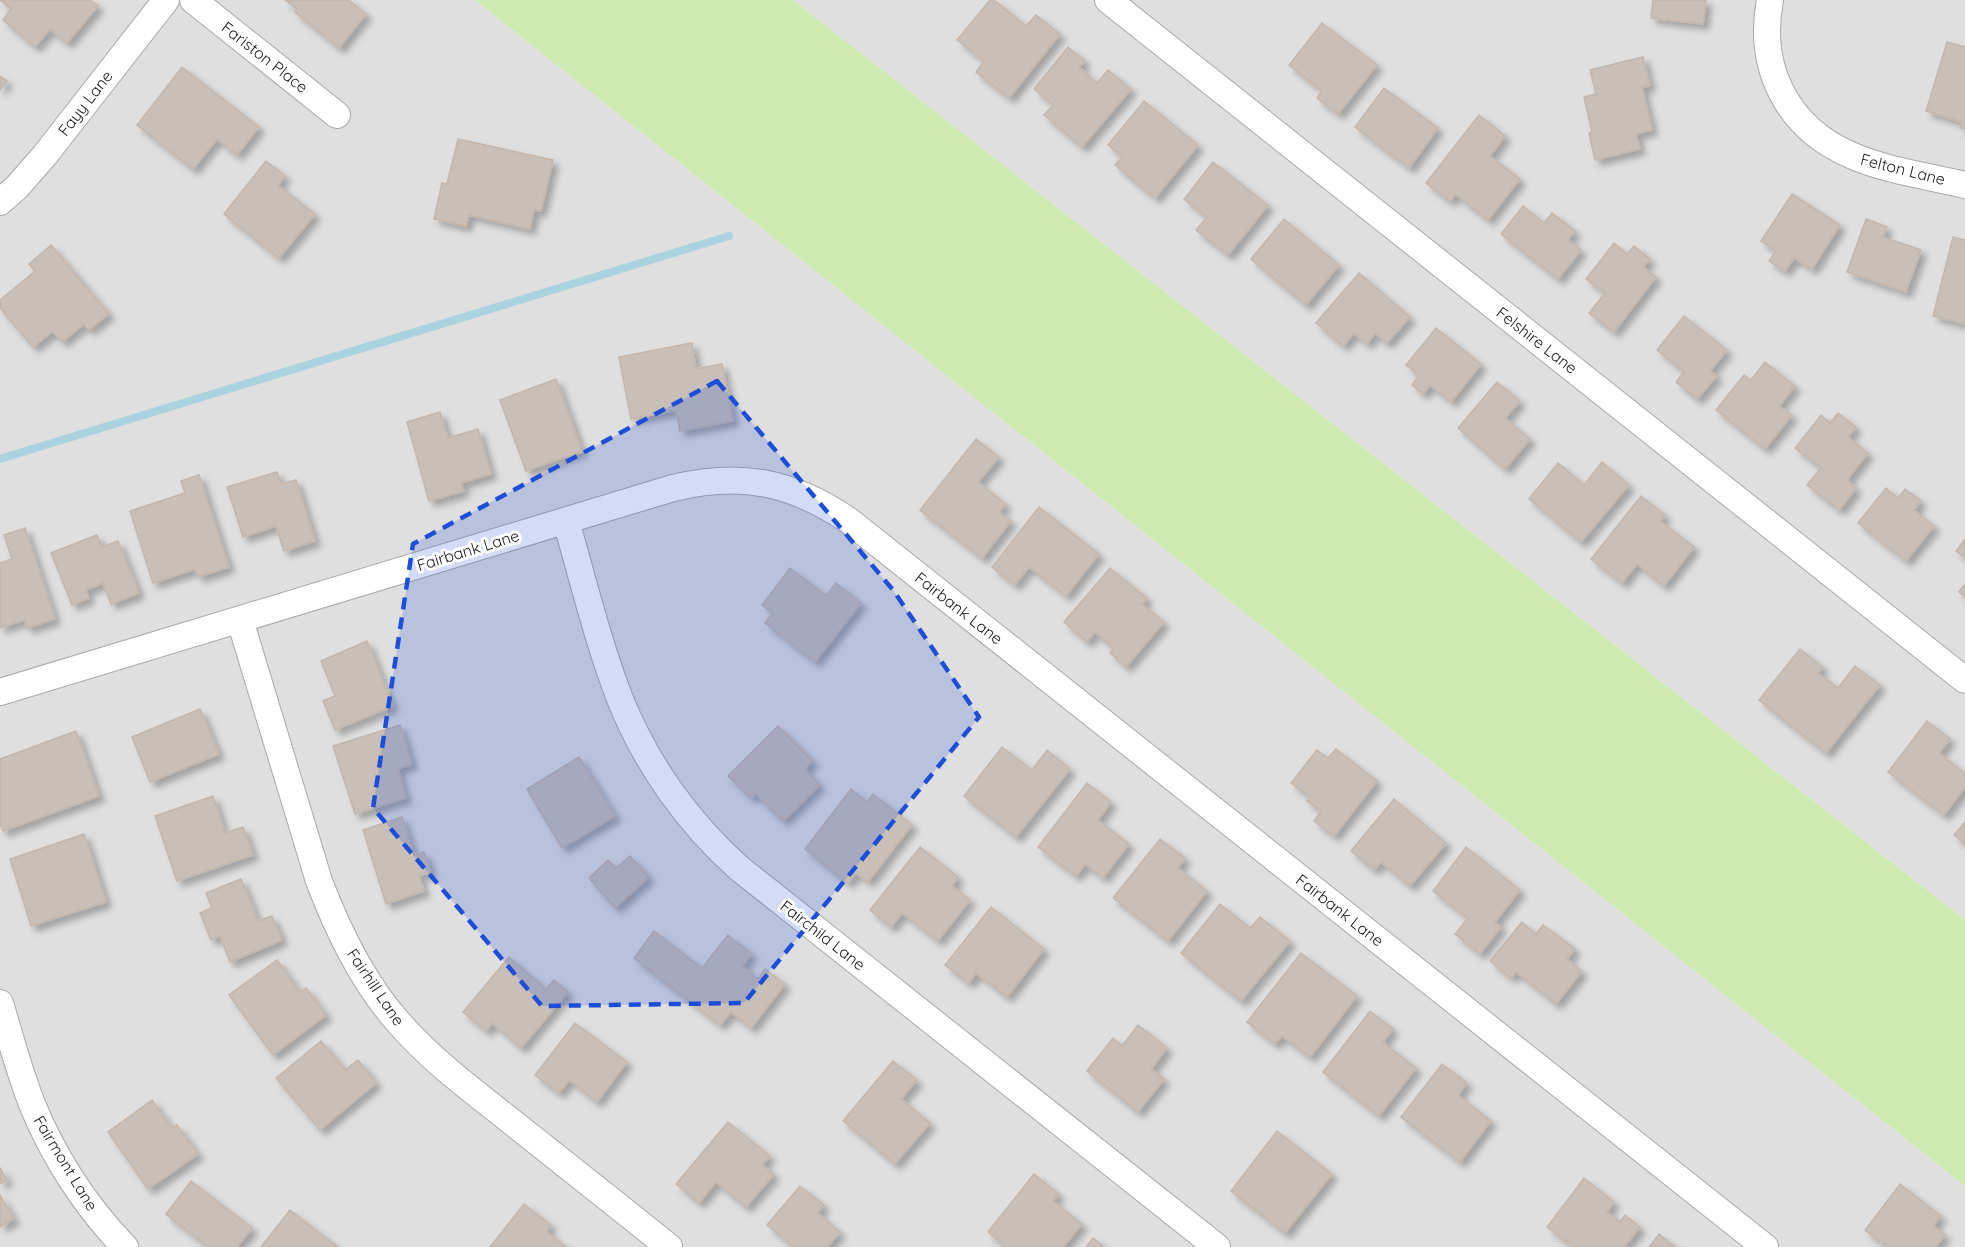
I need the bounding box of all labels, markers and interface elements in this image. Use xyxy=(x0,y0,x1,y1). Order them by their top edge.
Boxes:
street label: Fariston Place xyxy=(218,17,312,97)
street label: Fayy Lane xyxy=(53,66,117,140)
street label: Felton Lane xyxy=(1859,149,1947,189)
street label: Felshire Lane xyxy=(1493,302,1581,378)
street label: Fairbank Lane xyxy=(414,525,522,575)
street label: Fairbank Lane xyxy=(911,567,1007,649)
street label: Fairbank Lane xyxy=(1292,869,1388,951)
street label: Fairchild Lane xyxy=(776,896,870,974)
street label: Fairhill Lane xyxy=(343,945,409,1029)
street label: Fairmont Lane xyxy=(30,1112,102,1214)

